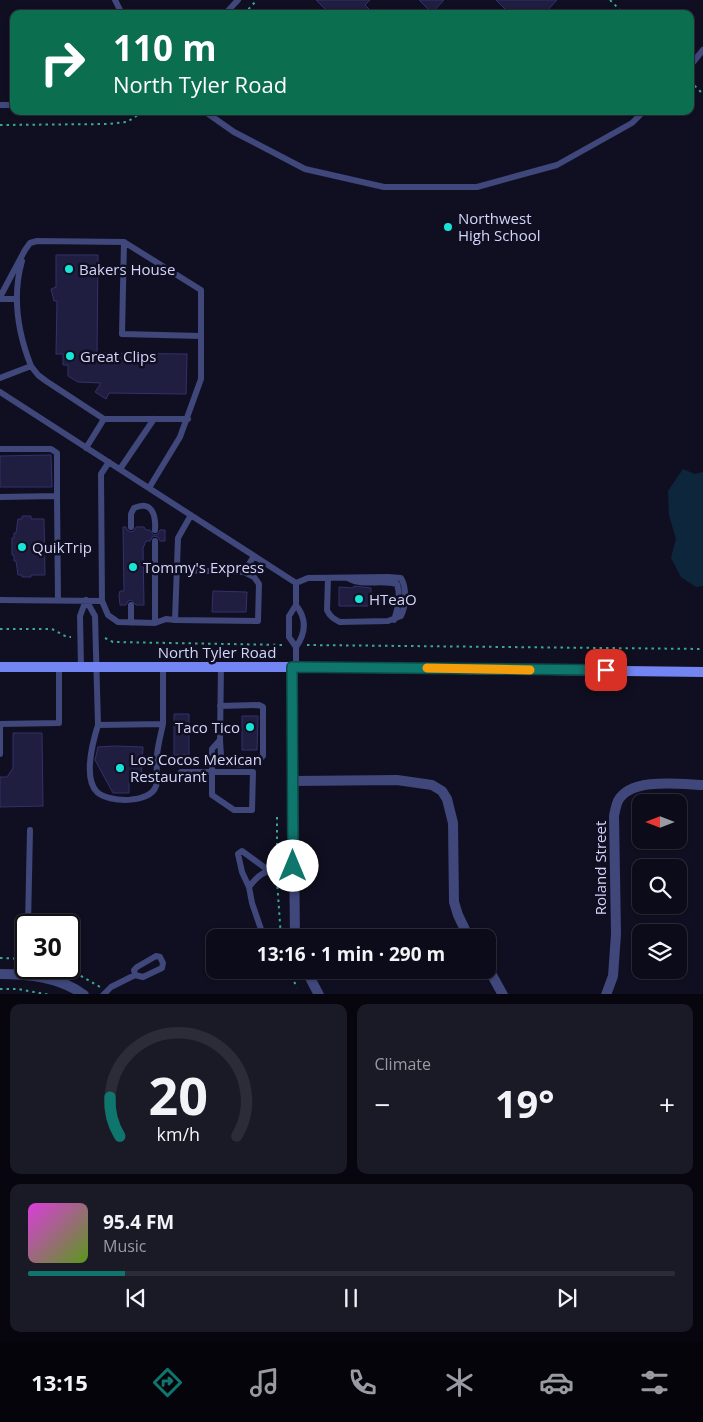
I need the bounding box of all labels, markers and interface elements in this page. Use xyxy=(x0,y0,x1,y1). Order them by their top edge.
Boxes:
text: 110 m xyxy=(113,24,217,71)
icon: right xyxy=(30,30,95,95)
text: North Tyler Road xyxy=(113,69,287,99)
place label: Northwest High School xyxy=(458,208,541,245)
marker: Northwest High School xyxy=(442,221,454,233)
place label: Bakers House xyxy=(79,259,175,279)
marker: Bakers House xyxy=(63,263,75,275)
place label: Great Clips xyxy=(80,346,156,366)
marker: Great Clips xyxy=(64,350,76,362)
place label: QuikTrip xyxy=(32,537,92,557)
marker: QuikTrip xyxy=(16,541,28,553)
place label: Tommy's Express xyxy=(143,557,264,577)
marker: Tommy's Express xyxy=(127,561,139,573)
place label: HTeaO xyxy=(369,589,417,609)
marker: HTeaO xyxy=(353,593,365,605)
street label: North Tyler Road xyxy=(158,642,276,662)
pin xyxy=(585,649,627,691)
icon: arrive xyxy=(592,656,620,684)
place label: Taco Tico xyxy=(175,717,240,737)
marker: Taco Tico xyxy=(244,721,256,733)
place label: Los Cocos Mexican Restaurant xyxy=(130,749,262,786)
marker: Los Cocos Mexican Restaurant xyxy=(114,762,126,774)
north arrow xyxy=(632,794,688,849)
map controls xyxy=(632,794,687,979)
street label: Roland Street xyxy=(590,821,610,915)
position arrow xyxy=(266,839,318,891)
button: search xyxy=(632,859,687,914)
speed limit sign: 30 xyxy=(15,914,80,979)
button: layers xyxy=(632,924,687,979)
text: 13:16 · 1 min · 290 m xyxy=(257,941,445,967)
text: Climate xyxy=(375,1053,431,1075)
text: 20 xyxy=(149,1059,208,1130)
text: 19° xyxy=(495,1077,555,1129)
text: − xyxy=(375,1085,391,1123)
text: + xyxy=(659,1085,675,1123)
text: km/h xyxy=(157,1122,200,1146)
text: 95.4 FM xyxy=(103,1209,174,1235)
text: Music xyxy=(103,1235,147,1257)
icon: previous xyxy=(122,1284,150,1312)
icon: pause xyxy=(337,1284,365,1312)
icon: next xyxy=(553,1284,581,1312)
icon: directions xyxy=(150,1365,185,1400)
icon: music xyxy=(247,1365,282,1400)
icon: phone xyxy=(345,1365,380,1400)
icon: climate xyxy=(442,1365,477,1400)
icon: car xyxy=(539,1365,574,1400)
icon: filters xyxy=(637,1365,672,1400)
text: 13:15 xyxy=(31,1367,88,1397)

